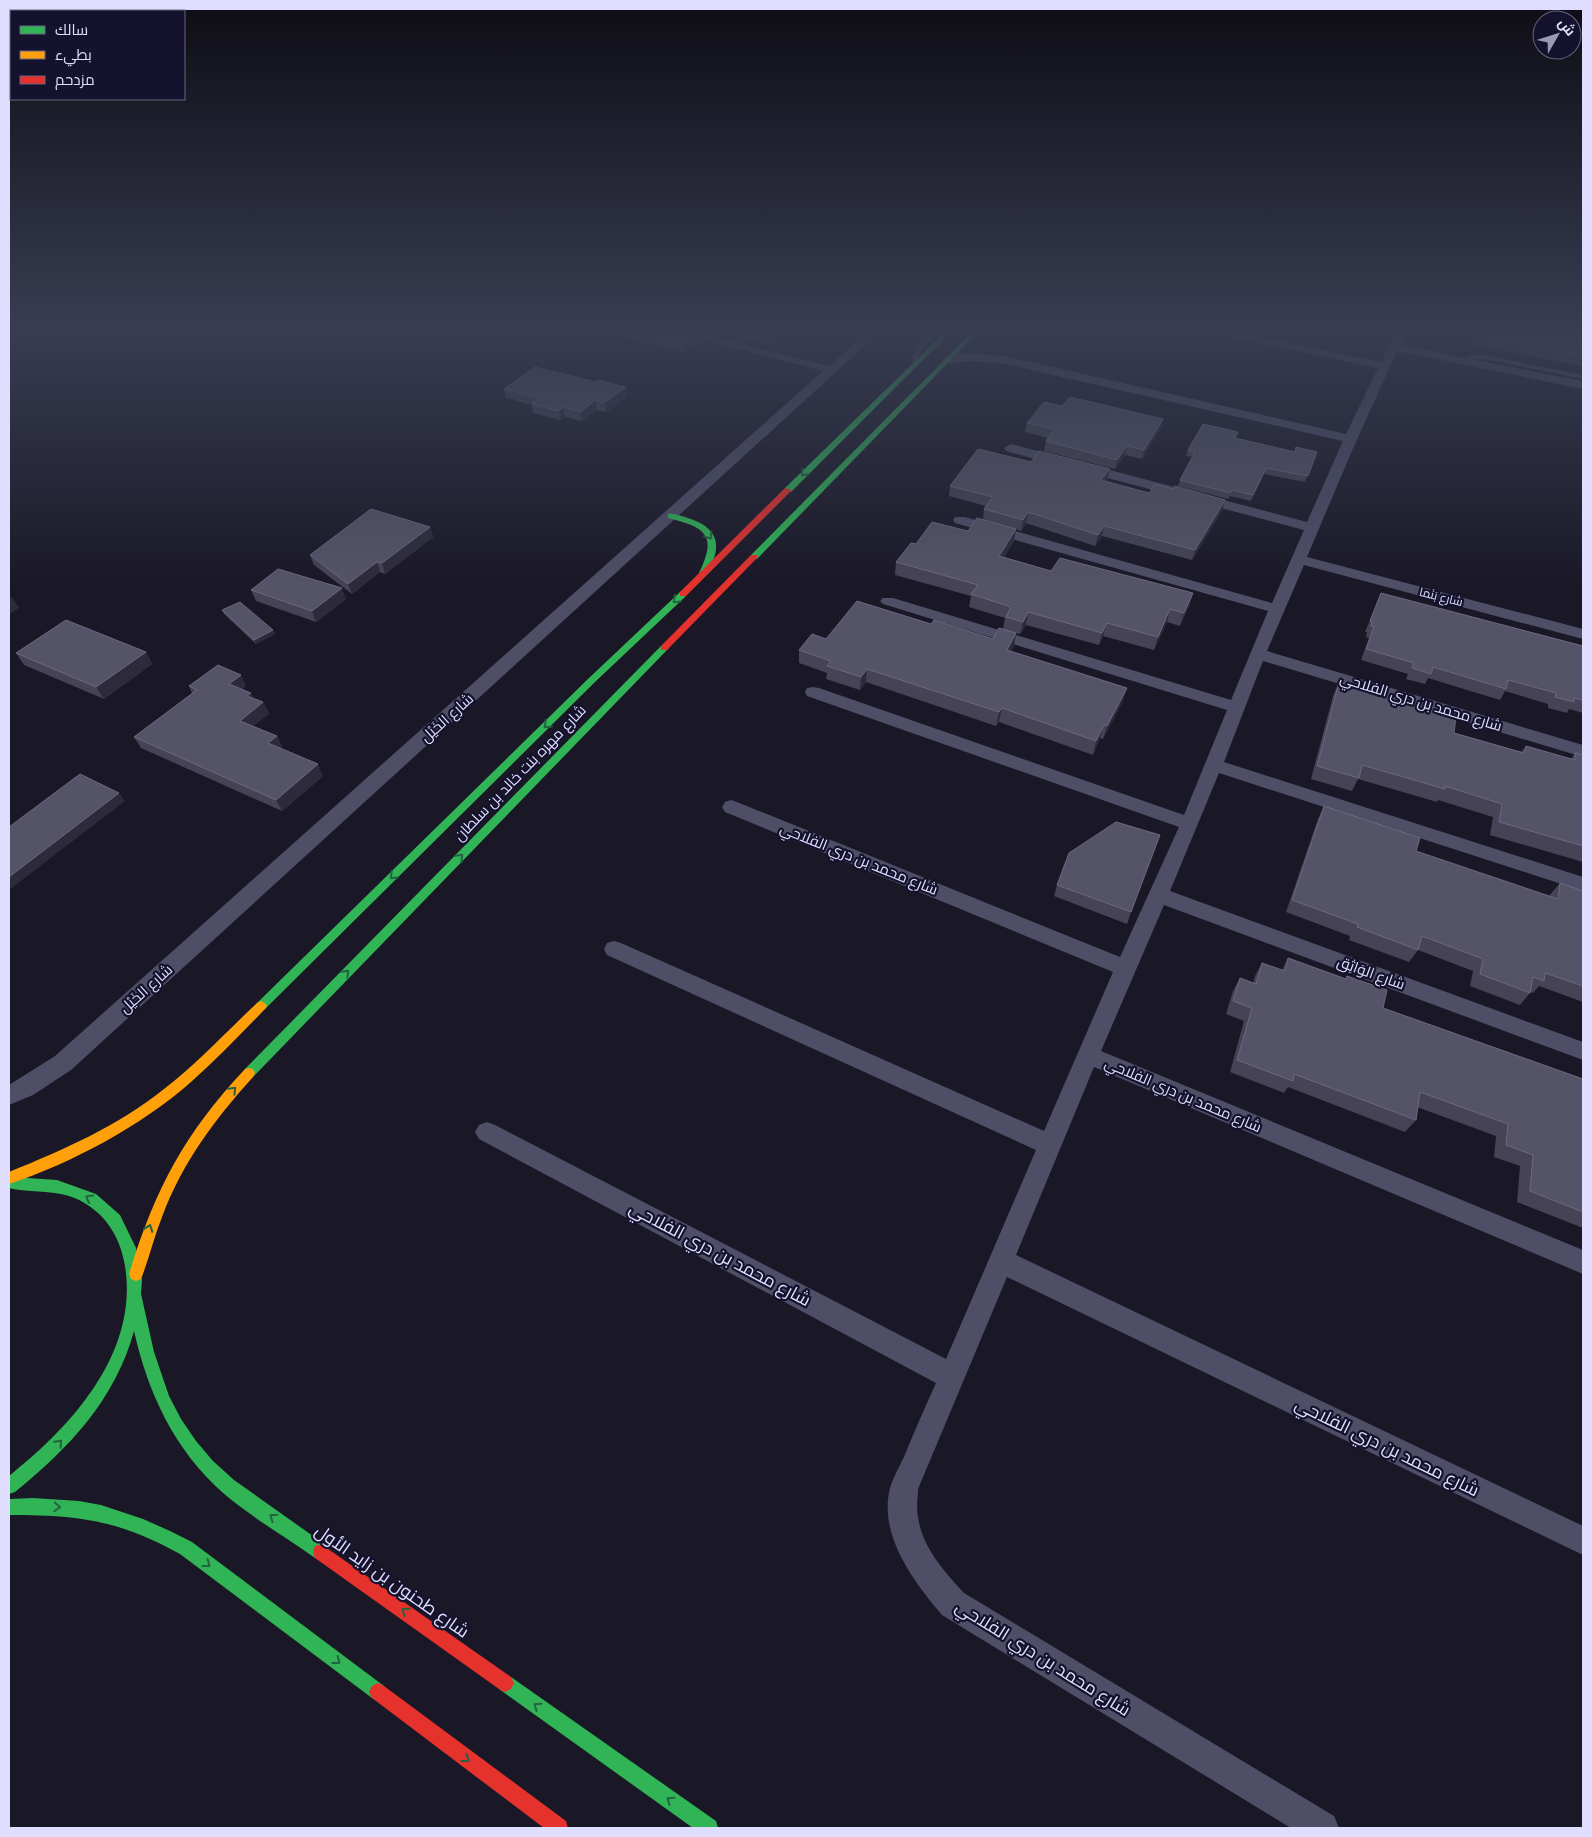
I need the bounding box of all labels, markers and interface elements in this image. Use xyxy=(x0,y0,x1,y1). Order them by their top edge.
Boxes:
legend xyxy=(10,10,185,100)
north arrow xyxy=(1532,10,1582,60)
text: ش xyxy=(1554,15,1579,39)
text: سالك xyxy=(55,21,88,39)
text: بطيء xyxy=(55,46,92,67)
text: مزدحم xyxy=(55,71,95,90)
one-way arrow xyxy=(801,468,810,477)
one-way arrow xyxy=(702,531,712,540)
street label: شارع بَنَما xyxy=(1417,585,1464,610)
one-way arrow xyxy=(673,594,682,603)
street label: شارع محمد بن دري الفلاحي xyxy=(1337,669,1504,738)
street label: شارع الخَيْل xyxy=(417,690,478,748)
street label: شارع مهره بنت خالد بن سلطان xyxy=(450,701,591,846)
one-way arrow xyxy=(543,719,552,728)
street label: شارع محمد بن دري الفلاحي xyxy=(776,819,941,902)
one-way arrow xyxy=(454,854,463,863)
one-way arrow xyxy=(390,870,399,879)
street label: شارع الوَاثِق xyxy=(1334,952,1407,995)
street label: شارع الخَيْل xyxy=(116,961,177,1019)
one-way arrow xyxy=(340,970,349,979)
street label: شارع محمد بن دري الفلاحي xyxy=(1101,1054,1264,1139)
one-way arrow xyxy=(227,1086,236,1095)
one-way arrow xyxy=(85,1194,94,1204)
street label: شارع محمد بن دري الفلاحي xyxy=(624,1197,815,1314)
one-way arrow xyxy=(143,1224,153,1232)
street label: شارع محمد بن دري الفلاحي xyxy=(1290,1393,1483,1504)
one-way arrow xyxy=(53,1439,62,1448)
one-way arrow xyxy=(54,1501,62,1512)
one-way arrow xyxy=(269,1514,278,1523)
street label: شارع طحنون بن زايد الأول xyxy=(310,1519,473,1643)
one-way arrow xyxy=(201,1558,210,1566)
street label: شارع محمد بن دري الفلاحي xyxy=(950,1595,1135,1723)
one-way arrow xyxy=(402,1609,411,1617)
one-way arrow xyxy=(331,1656,340,1664)
one-way arrow xyxy=(533,1703,543,1712)
one-way arrow xyxy=(460,1753,470,1762)
one-way arrow xyxy=(666,1797,676,1806)

